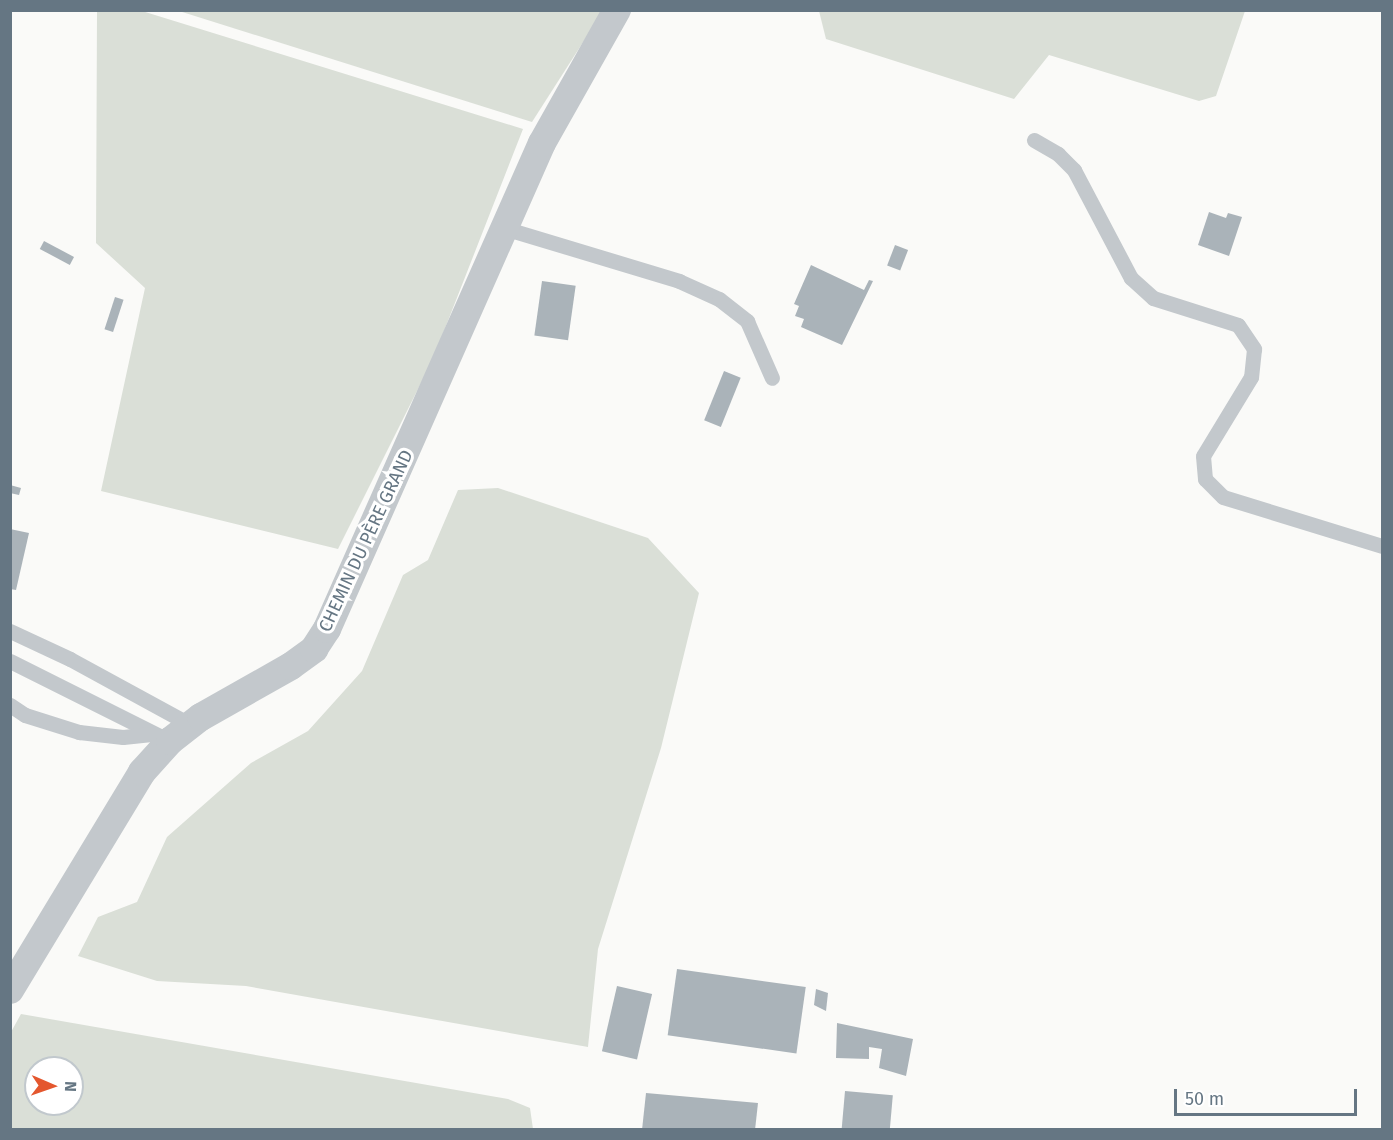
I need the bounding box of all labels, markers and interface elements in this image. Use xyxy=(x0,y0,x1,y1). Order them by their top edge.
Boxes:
street label: CHEMIN DU PÈRE GRAND xyxy=(314,447,418,635)
north arrow xyxy=(24,1056,84,1116)
scale bar xyxy=(1177,1077,1360,1115)
text: N xyxy=(61,1081,80,1092)
text: 50 m xyxy=(1185,1088,1224,1110)

